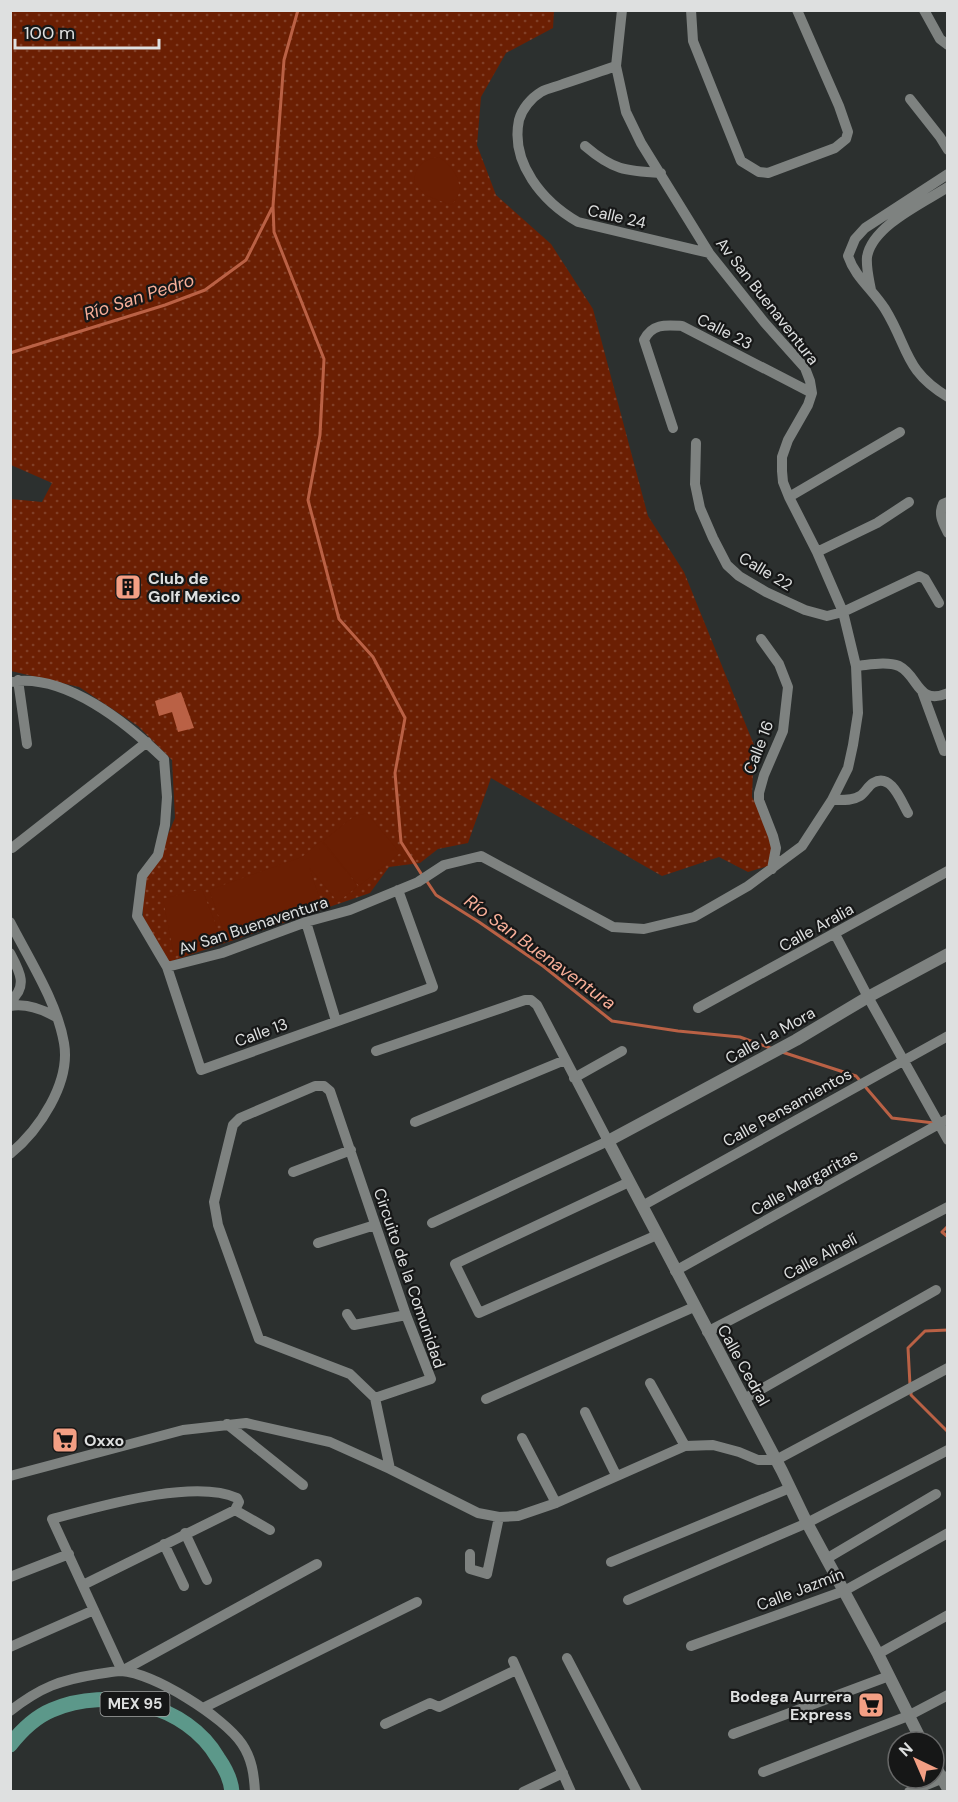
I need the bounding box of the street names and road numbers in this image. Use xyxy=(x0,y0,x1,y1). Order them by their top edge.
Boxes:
street label: Calle 24 xyxy=(586,200,648,233)
street label: Av San Buenaventura xyxy=(711,233,824,369)
street label: Calle 23 xyxy=(694,309,756,354)
street label: Calle 22 xyxy=(735,547,796,596)
street label: Calle 16 xyxy=(739,717,778,777)
street label: Av San Buenaventura xyxy=(176,891,330,960)
street label: Calle Aralia xyxy=(775,898,857,957)
street label: Calle La Mora xyxy=(722,1002,819,1069)
street label: Calle 13 xyxy=(232,1013,291,1052)
street label: Calle Pensamientos xyxy=(719,1063,855,1152)
street label: Calle Margaritas xyxy=(747,1144,861,1220)
street label: Circuito de la Comunidad xyxy=(369,1185,450,1371)
street label: Calle Alhelí xyxy=(780,1228,861,1285)
street label: Calle Cedral xyxy=(713,1321,774,1409)
street label: Calle Jazmín xyxy=(754,1563,847,1616)
road number: MEX 95 xyxy=(100,1692,170,1716)

